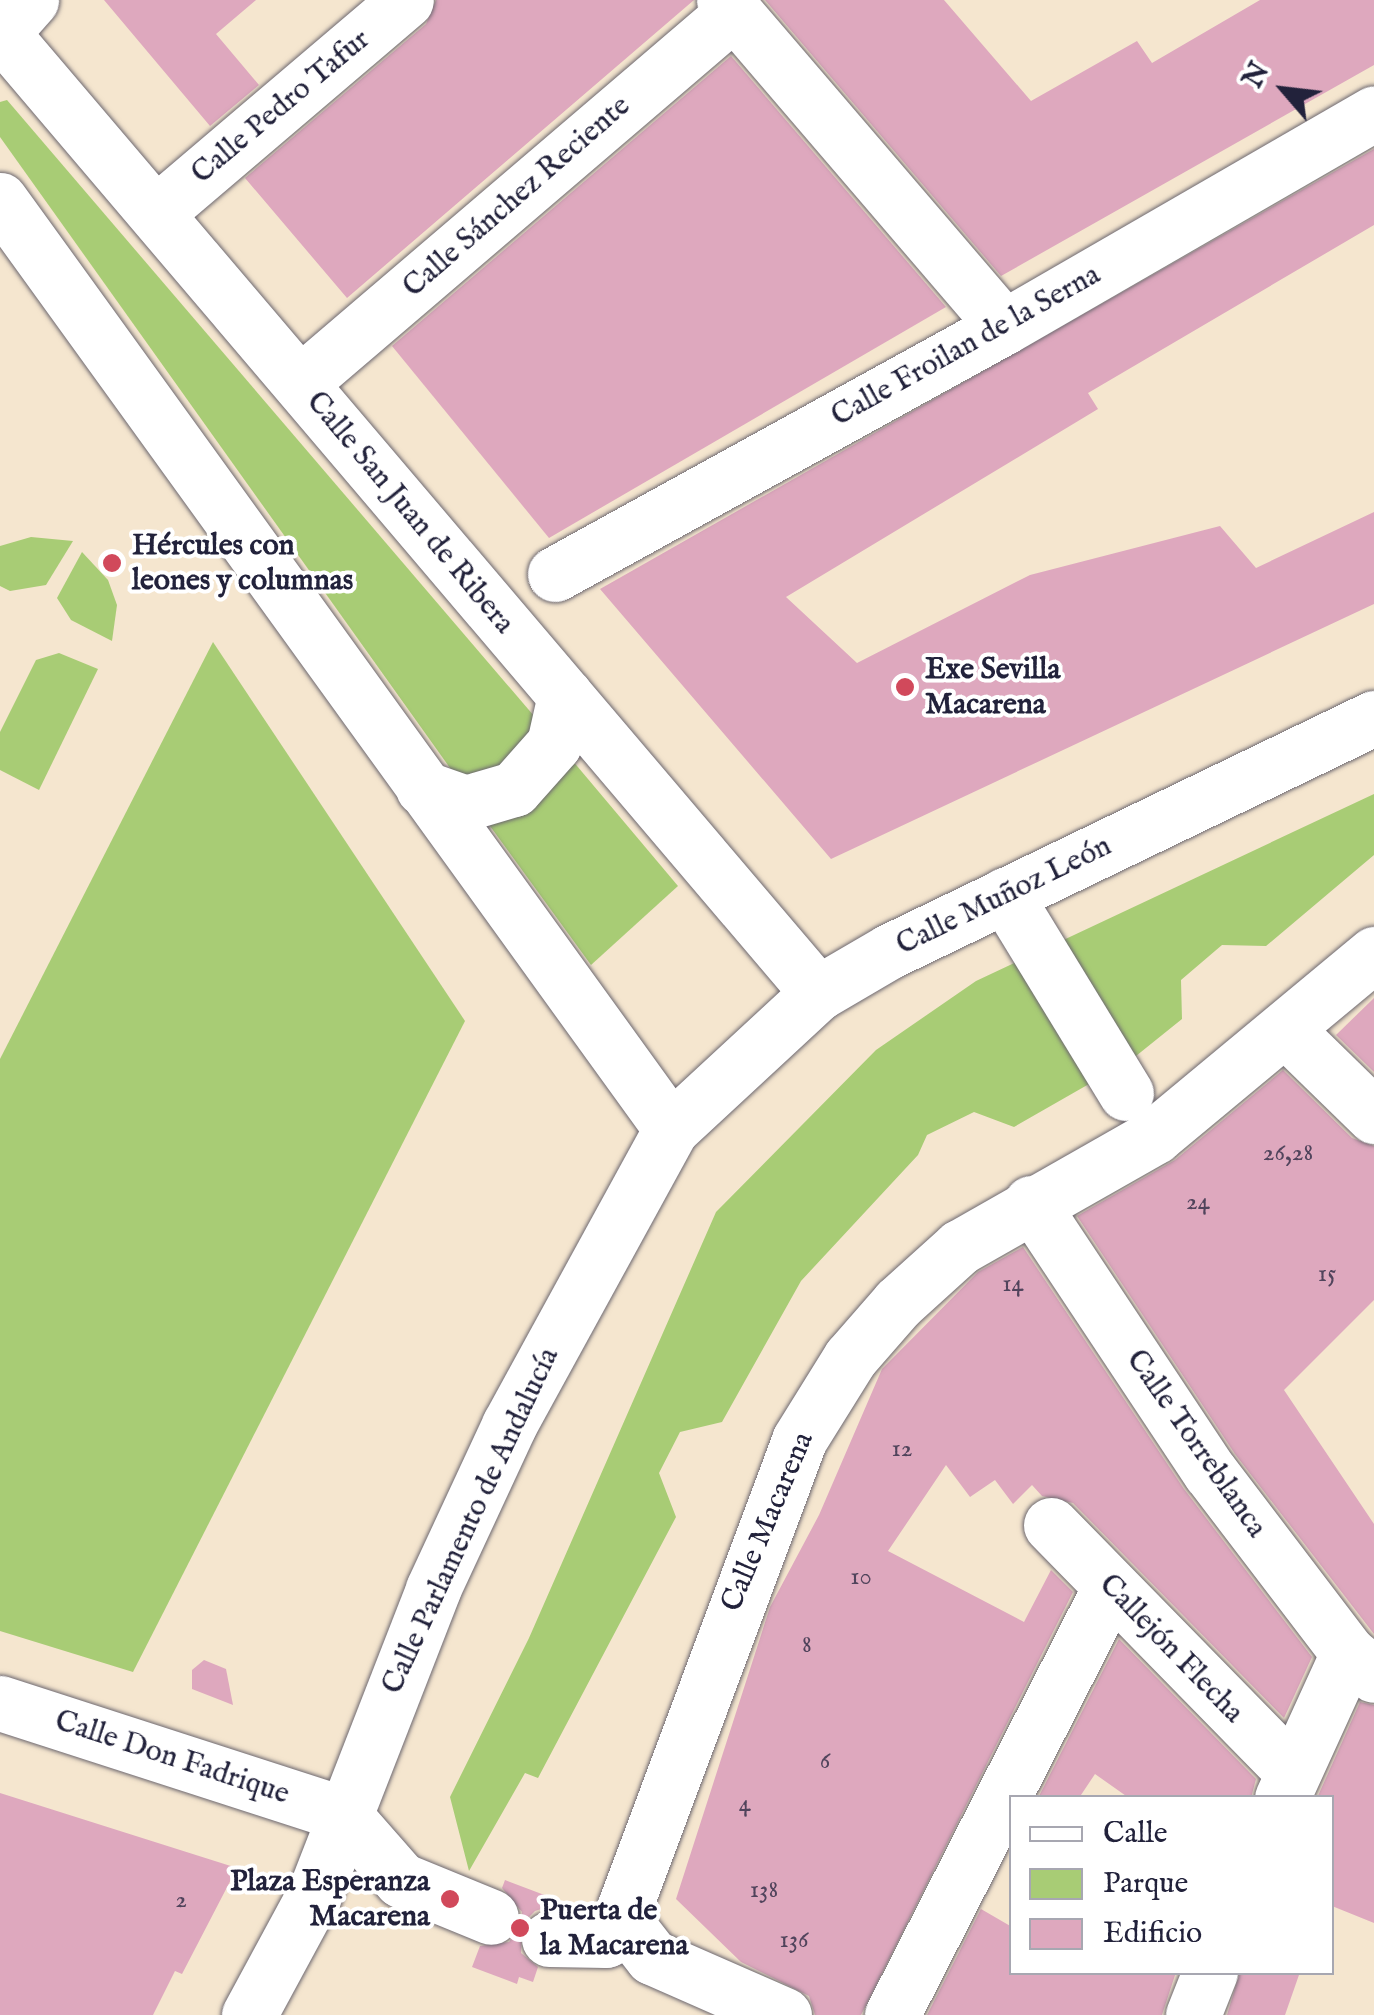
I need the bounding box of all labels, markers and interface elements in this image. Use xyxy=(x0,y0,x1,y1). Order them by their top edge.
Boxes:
street label: Calle Pedro Tafur xyxy=(185,22,377,192)
north arrow xyxy=(1234,40,1334,140)
text: N xyxy=(1236,57,1278,95)
street label: Calle Sánchez Reciente xyxy=(396,89,638,305)
street label: Calle Froilan de la Serna xyxy=(825,257,1107,435)
street label: Calle San Juan de Ribera xyxy=(298,385,522,641)
place label: Hércules con leones y columnas xyxy=(132,528,353,598)
marker: Hércules con leones y columnas xyxy=(101,552,123,574)
place label: Exe Sevilla Macarena xyxy=(925,652,1060,722)
marker: Exe Sevilla Macarena xyxy=(894,676,916,698)
street label: Calle Muñoz León xyxy=(891,828,1117,964)
house number: 26,28 xyxy=(1263,1138,1313,1168)
house number: 24 xyxy=(1186,1187,1210,1217)
house number: 15 xyxy=(1318,1259,1336,1289)
house number: 14 xyxy=(1002,1269,1024,1299)
street label: Calle Parlamento de Andalucía xyxy=(375,1342,567,1700)
street label: Calle Torreblanca xyxy=(1118,1343,1274,1545)
street label: Calle Macarena xyxy=(714,1427,822,1617)
house number: 12 xyxy=(891,1434,913,1464)
house number: 10 xyxy=(850,1562,872,1592)
street label: Callejón Flecha xyxy=(1091,1567,1251,1731)
house number: 8 xyxy=(802,1630,812,1660)
street label: Calle Don Fadrique xyxy=(50,1703,294,1813)
house number: 6 xyxy=(820,1746,830,1776)
house number: 4 xyxy=(739,1789,751,1819)
legend xyxy=(1009,1795,1334,1975)
text: Calle xyxy=(1103,1815,1167,1853)
place label: Plaza Esperanza Macarena xyxy=(230,1864,430,1934)
text: Parque xyxy=(1103,1865,1188,1903)
house number: 138 xyxy=(750,1875,778,1905)
house number: 2 xyxy=(175,1885,187,1915)
marker: Plaza Esperanza Macarena xyxy=(439,1888,461,1910)
place label: Puerta de la Macarena xyxy=(540,1893,688,1964)
text: Edificio xyxy=(1103,1915,1202,1953)
marker: Puerta de la Macarena xyxy=(509,1917,531,1939)
house number: 136 xyxy=(779,1925,809,1955)

